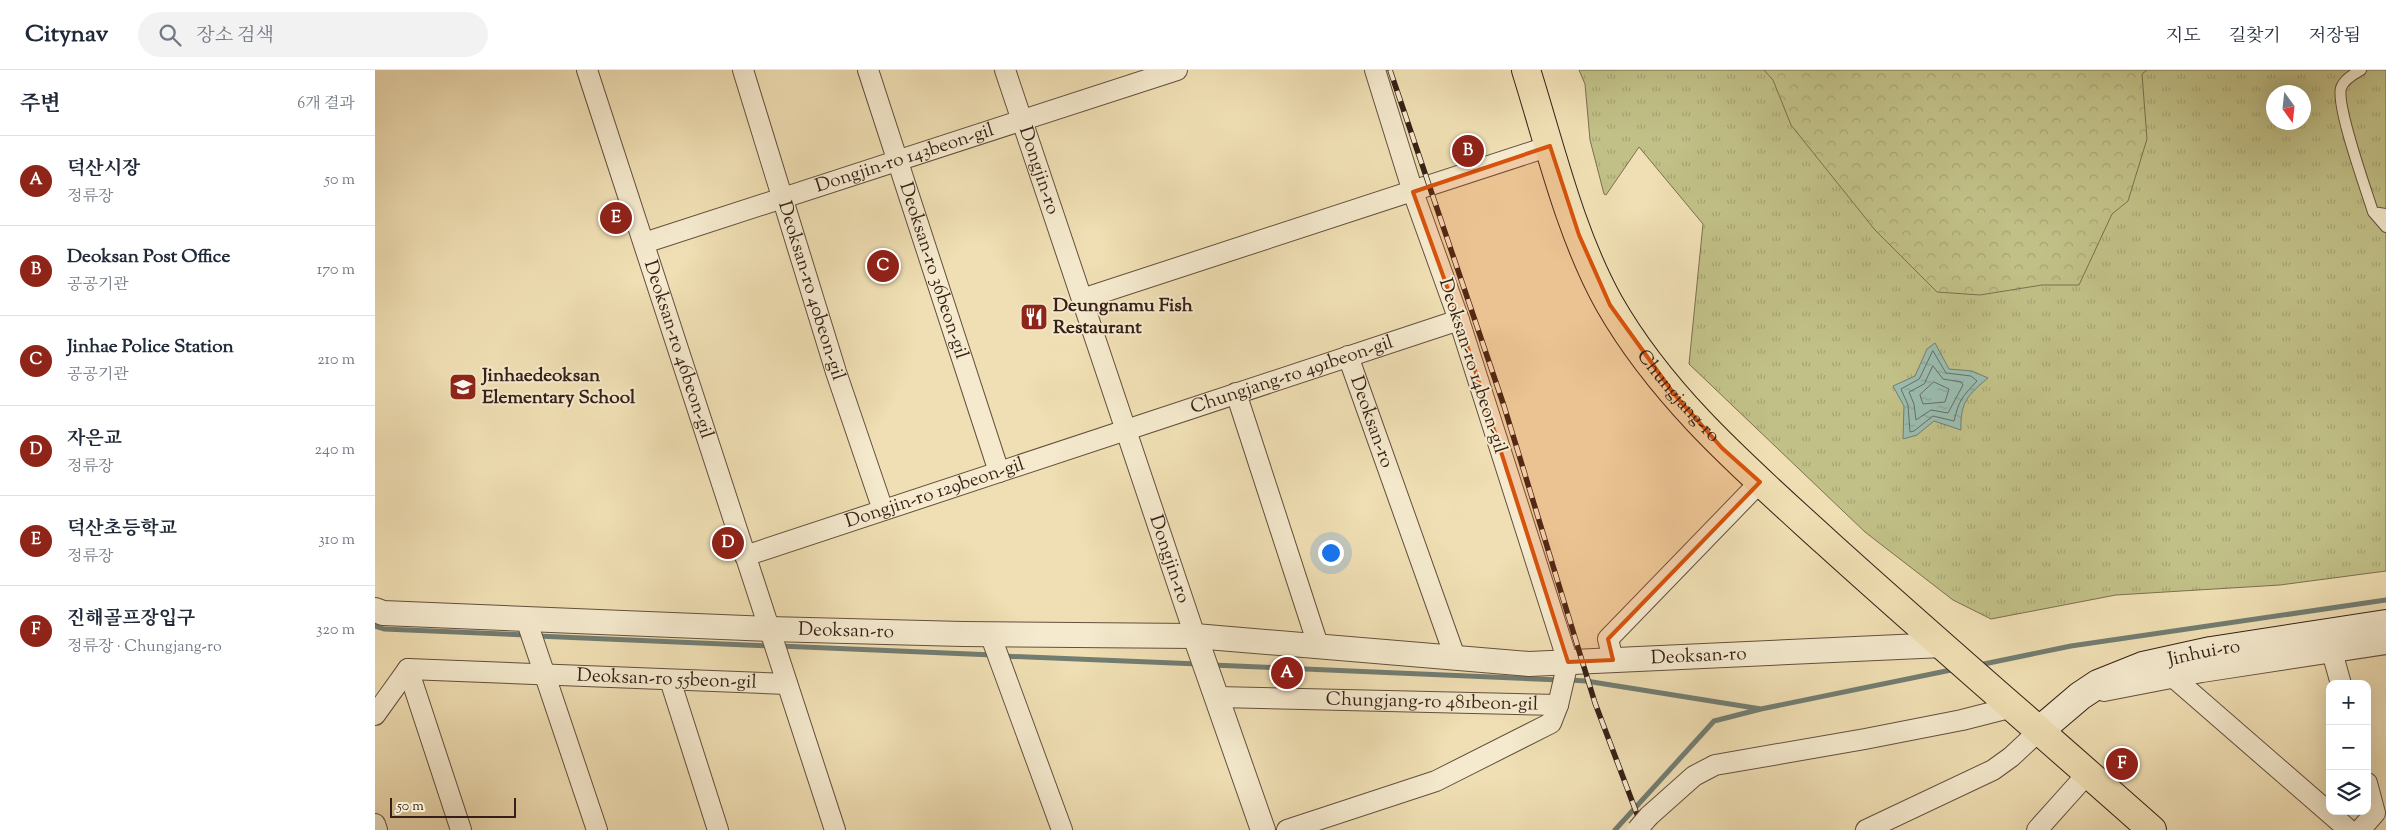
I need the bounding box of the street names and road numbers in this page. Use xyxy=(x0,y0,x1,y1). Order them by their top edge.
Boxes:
street label: Dongjin-ro 143beon-gil xyxy=(812,117,997,200)
street label: Dongjin-ro xyxy=(1011,123,1066,218)
street label: Deoksan-ro 36beon-gil xyxy=(892,179,975,362)
street label: Deoksan-ro 40beon-gil xyxy=(771,198,851,384)
street label: Deoksan-ro 46beon-gil xyxy=(636,257,720,442)
street label: Deoksan-ro 14beon-gil xyxy=(1431,275,1513,457)
street label: Chungjang-ro 491beon-gil xyxy=(1187,329,1397,421)
street label: Chungjang-ro xyxy=(1630,344,1726,449)
street label: Deoksan-ro xyxy=(1343,372,1400,472)
street label: Dongjin-ro 129beon-gil xyxy=(842,451,1028,535)
street label: Dongjin-ro xyxy=(1142,511,1197,607)
street label: Deoksan-ro xyxy=(798,616,894,646)
street label: Jinhui-ro xyxy=(2164,633,2242,674)
street label: Deoksan-ro xyxy=(1650,641,1747,672)
street label: Deoksan-ro 55beon-gil xyxy=(576,662,757,696)
street label: Chungjang-ro 481beon-gil xyxy=(1325,686,1539,718)

